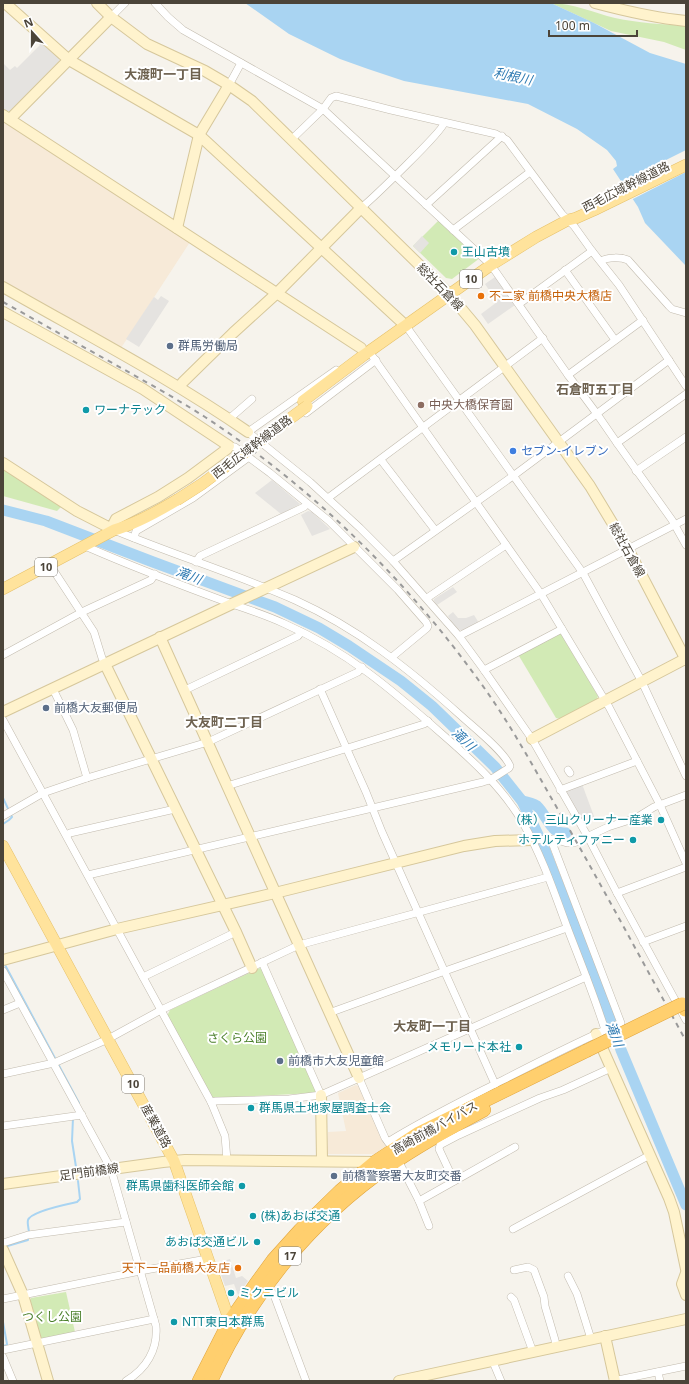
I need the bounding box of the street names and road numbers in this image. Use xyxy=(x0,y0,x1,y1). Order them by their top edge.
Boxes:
street label: 西毛広域幹線道路 xyxy=(579,157,672,216)
street label: 総社石倉線 xyxy=(413,259,467,314)
road number: 10 xyxy=(460,270,482,288)
street label: 西毛広域幹線道路 xyxy=(208,411,295,482)
street label: 総社石倉線 xyxy=(605,519,649,580)
road number: 10 xyxy=(35,558,57,576)
road number: 10 xyxy=(122,1075,144,1093)
street label: 高崎前橋バイパス xyxy=(389,1097,481,1158)
street label: 産業道路 xyxy=(137,1101,176,1151)
street label: 足門前橋線 xyxy=(58,1159,120,1184)
road number: 17 xyxy=(279,1247,301,1265)

